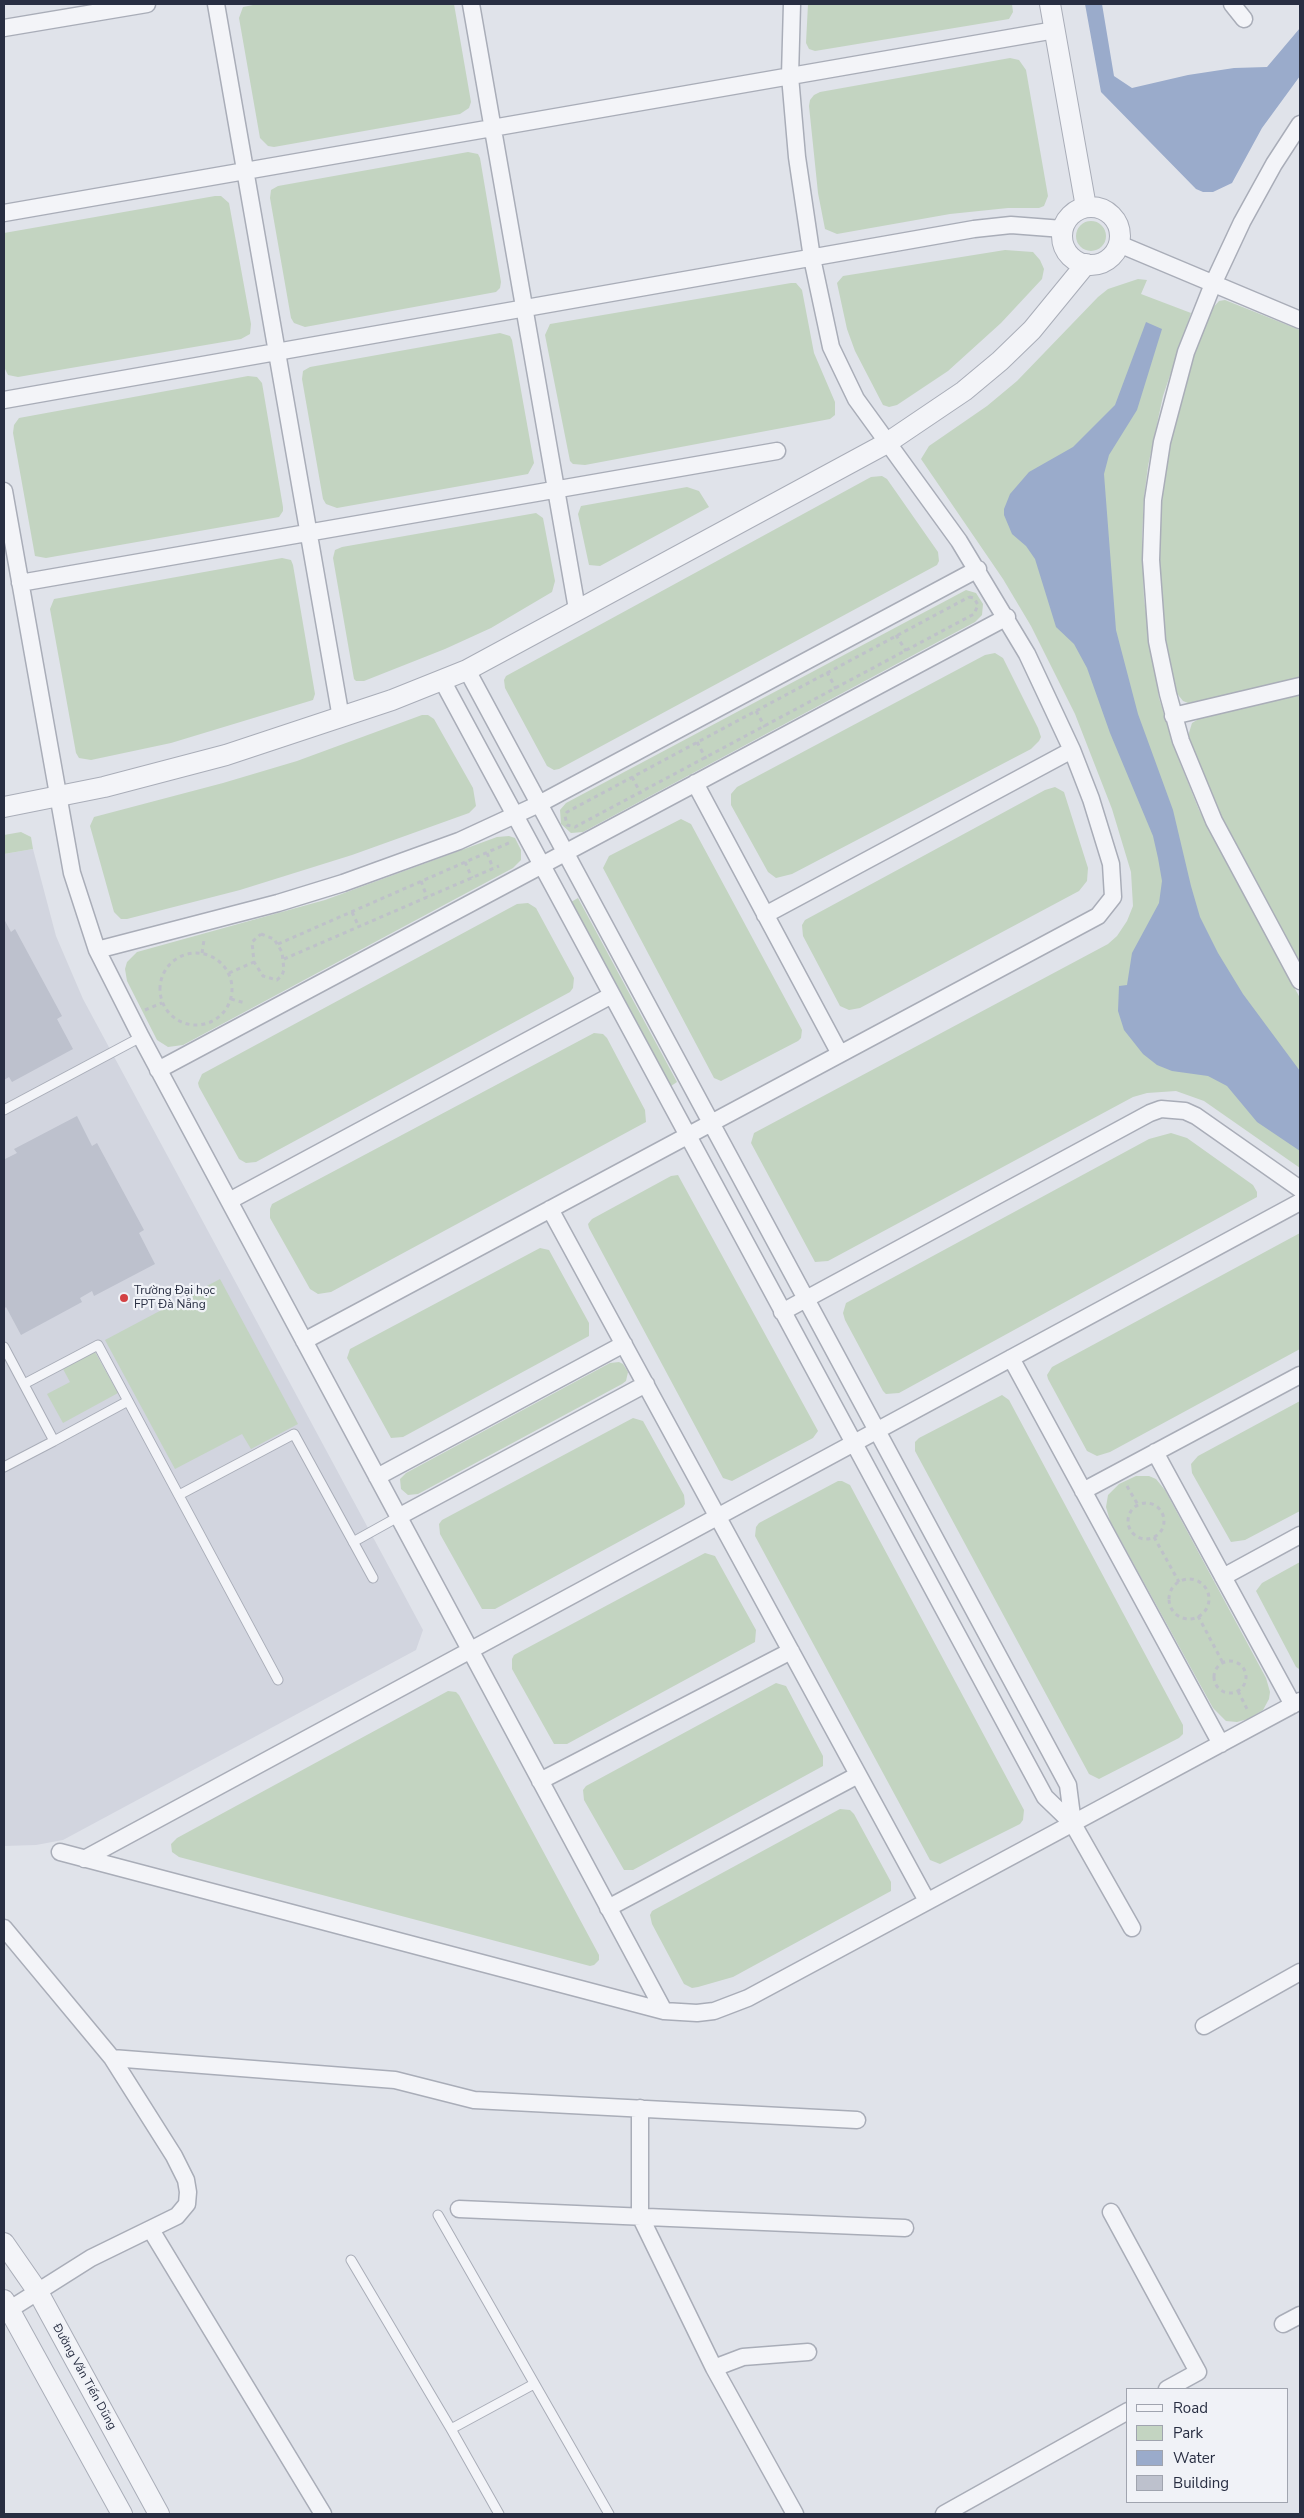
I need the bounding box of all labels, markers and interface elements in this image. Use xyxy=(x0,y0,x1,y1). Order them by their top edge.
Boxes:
place label: Trường Đại học FPT Đà Nẵng xyxy=(134,1284,215,1312)
marker: Trường Đại học FPT Đà Nẵng xyxy=(118,1292,130,1304)
street label: Đường Văn Tiến Dũng xyxy=(49,2322,119,2432)
legend xyxy=(1126,2388,1289,2503)
text: Road xyxy=(1173,2398,1208,2418)
text: Park xyxy=(1173,2423,1203,2443)
text: Water xyxy=(1173,2448,1215,2468)
text: Building xyxy=(1173,2473,1229,2493)

